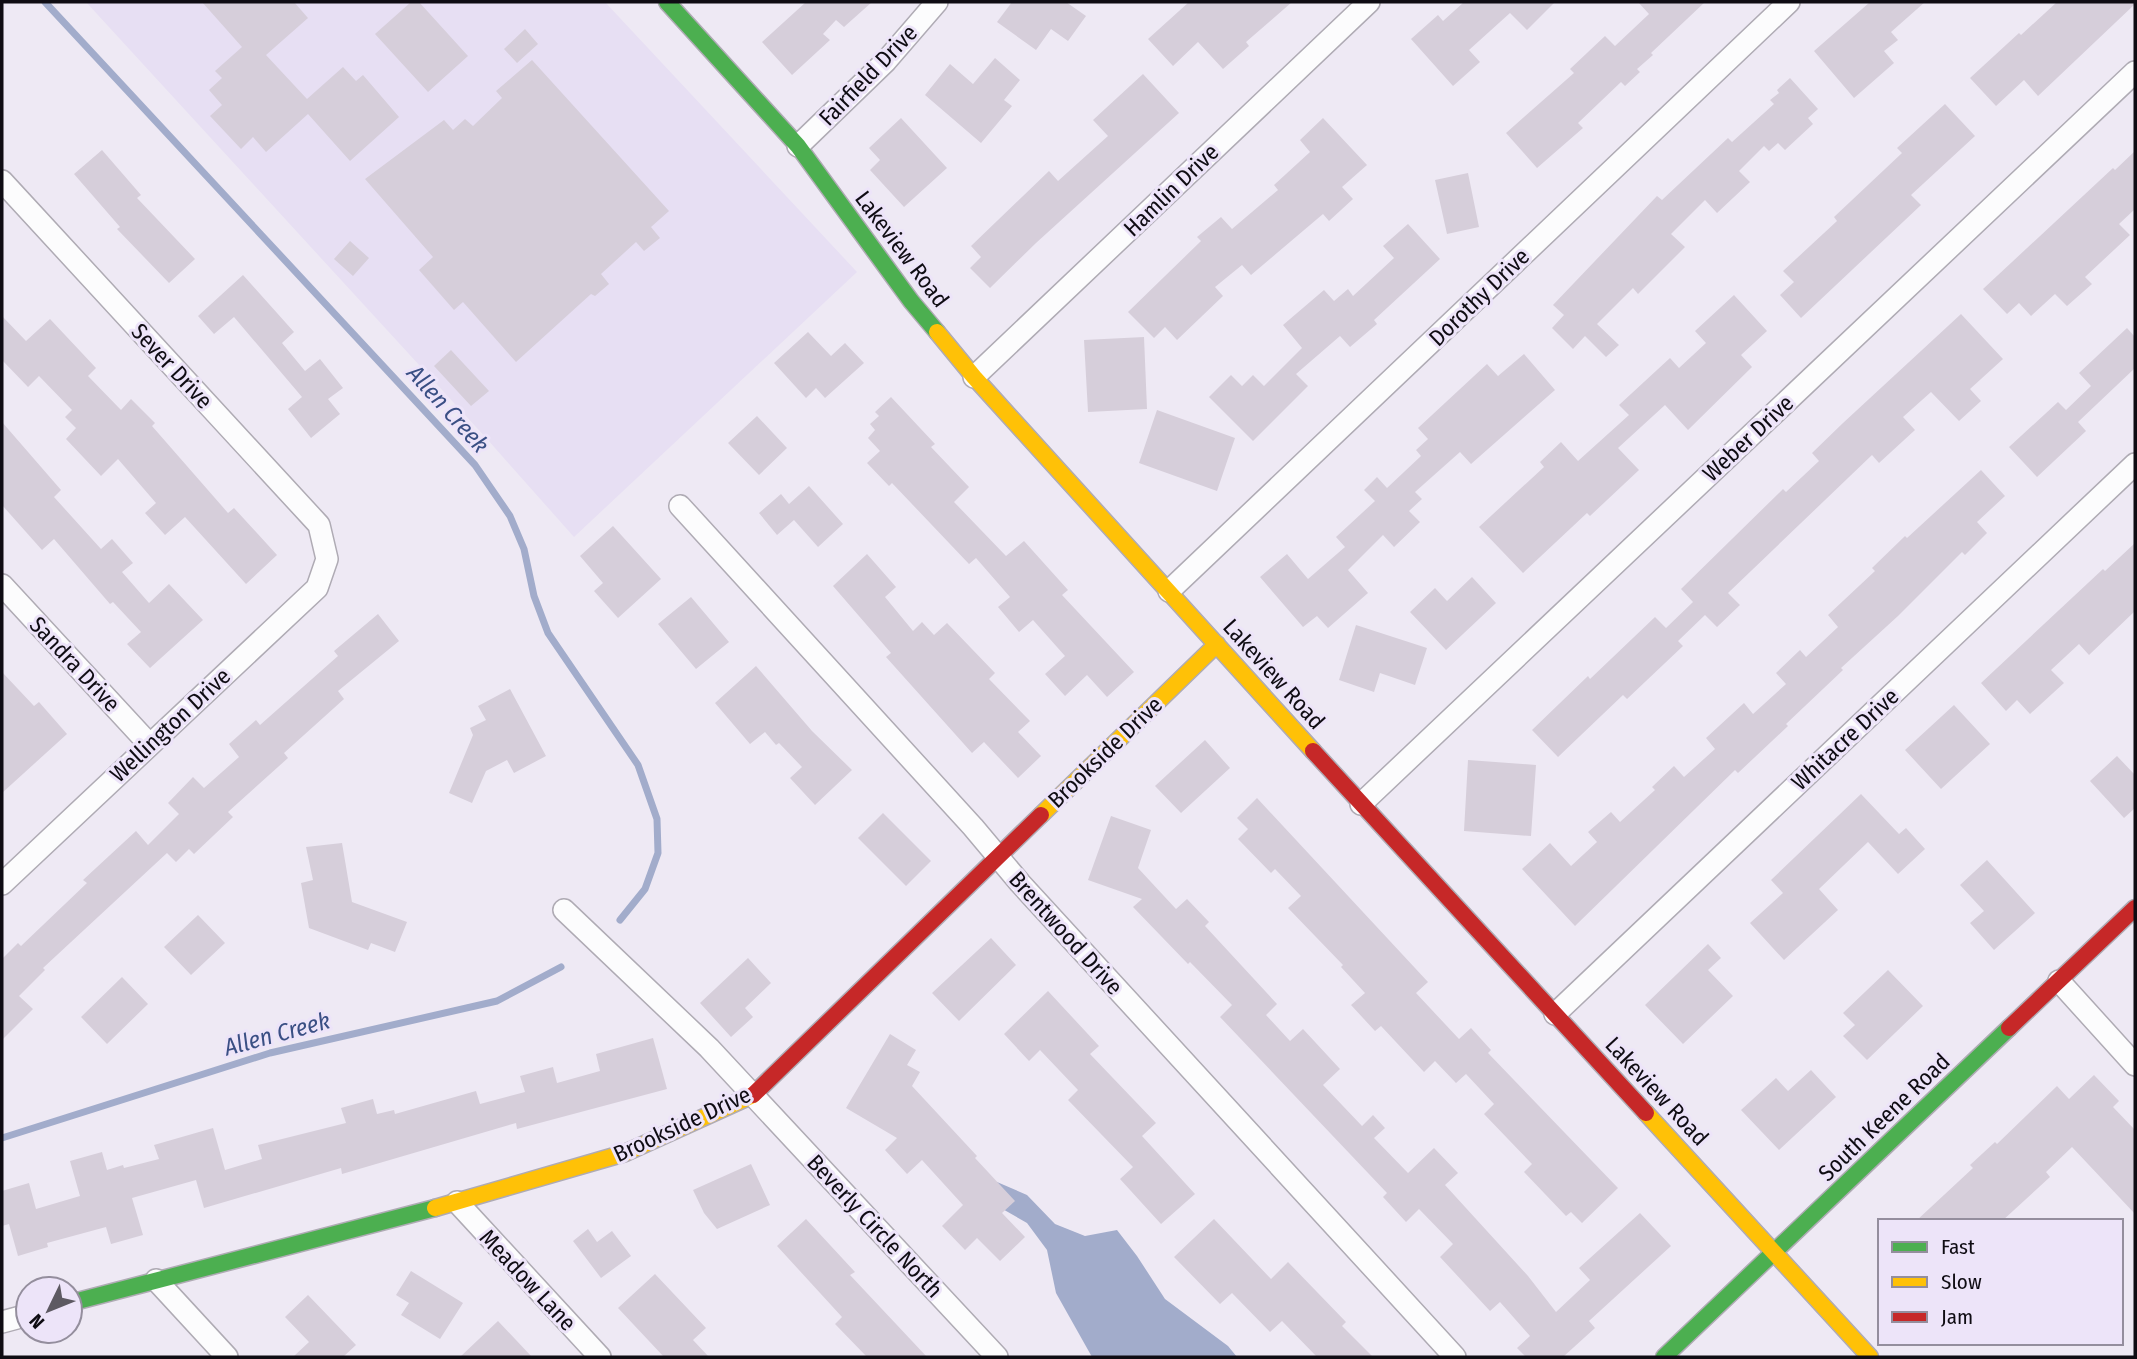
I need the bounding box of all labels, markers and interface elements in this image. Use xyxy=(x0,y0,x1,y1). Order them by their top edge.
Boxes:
street label: Fairfield Drive xyxy=(813,19,923,131)
street label: Hamlin Drive xyxy=(1118,138,1224,242)
street label: Lakeview Road xyxy=(849,185,955,313)
street label: Dorothy Drive xyxy=(1423,242,1535,352)
street label: Sever Drive xyxy=(126,318,218,414)
water label: Allen Creek xyxy=(401,359,495,459)
street label: Weber Drive xyxy=(1697,389,1799,487)
street label: Sandra Drive xyxy=(24,611,126,717)
street label: Lakeview Road xyxy=(1217,613,1331,735)
street label: Wellington Drive xyxy=(104,662,236,788)
street label: Whitacre Drive xyxy=(1786,682,1904,796)
street label: Brookside Drive xyxy=(1042,690,1168,814)
street label: Brentwood Drive xyxy=(1003,865,1129,1001)
water label: Allen Creek xyxy=(220,1006,333,1062)
street label: Lakeview Road xyxy=(1599,1031,1715,1151)
street label: South Keene Road xyxy=(1813,1047,1955,1187)
street label: Brookside Drive xyxy=(609,1080,755,1168)
street label: Beverly Circle North xyxy=(801,1148,949,1304)
legend xyxy=(1878,1219,2123,1345)
street label: Meadow Lane xyxy=(474,1223,582,1337)
text: Fast xyxy=(1941,1234,1975,1260)
text: Slow xyxy=(1941,1269,1982,1295)
north arrow xyxy=(14,1275,84,1345)
text: Jam xyxy=(1941,1304,1973,1330)
text: N xyxy=(25,1309,49,1333)

